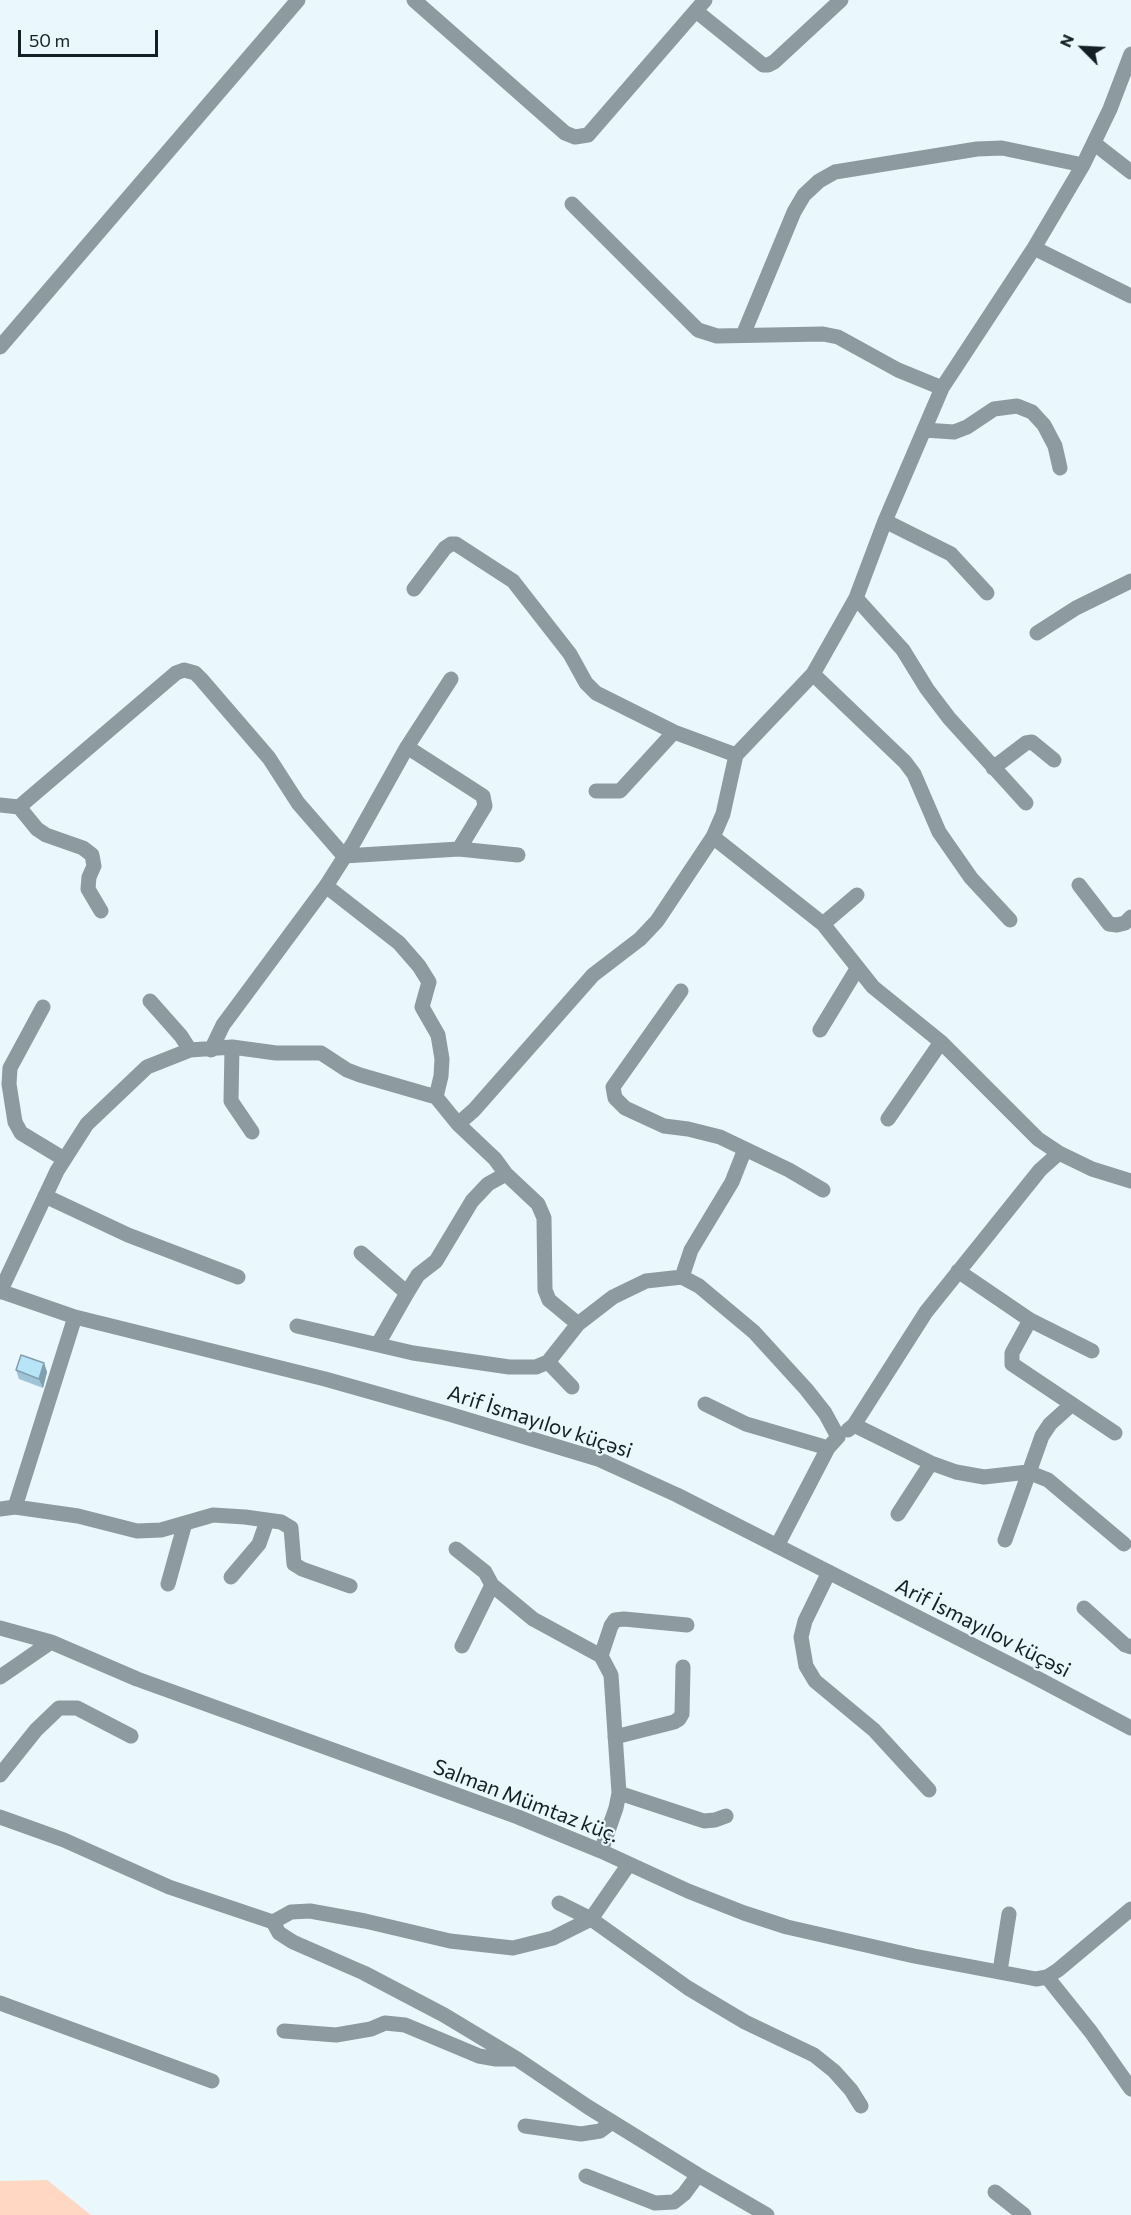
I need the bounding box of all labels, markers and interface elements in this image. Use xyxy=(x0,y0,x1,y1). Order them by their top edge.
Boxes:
scale bar xyxy=(21,18,160,56)
north arrow xyxy=(1053,18,1113,78)
text: 50 m xyxy=(29,29,70,51)
text: N xyxy=(1055,31,1077,50)
street label: Arif İsmayılov küçəsi xyxy=(444,1380,636,1464)
street label: Arif İsmayılov küçəsi xyxy=(891,1573,1075,1683)
street label: Salman Mümtaz küç. xyxy=(430,1754,622,1848)

